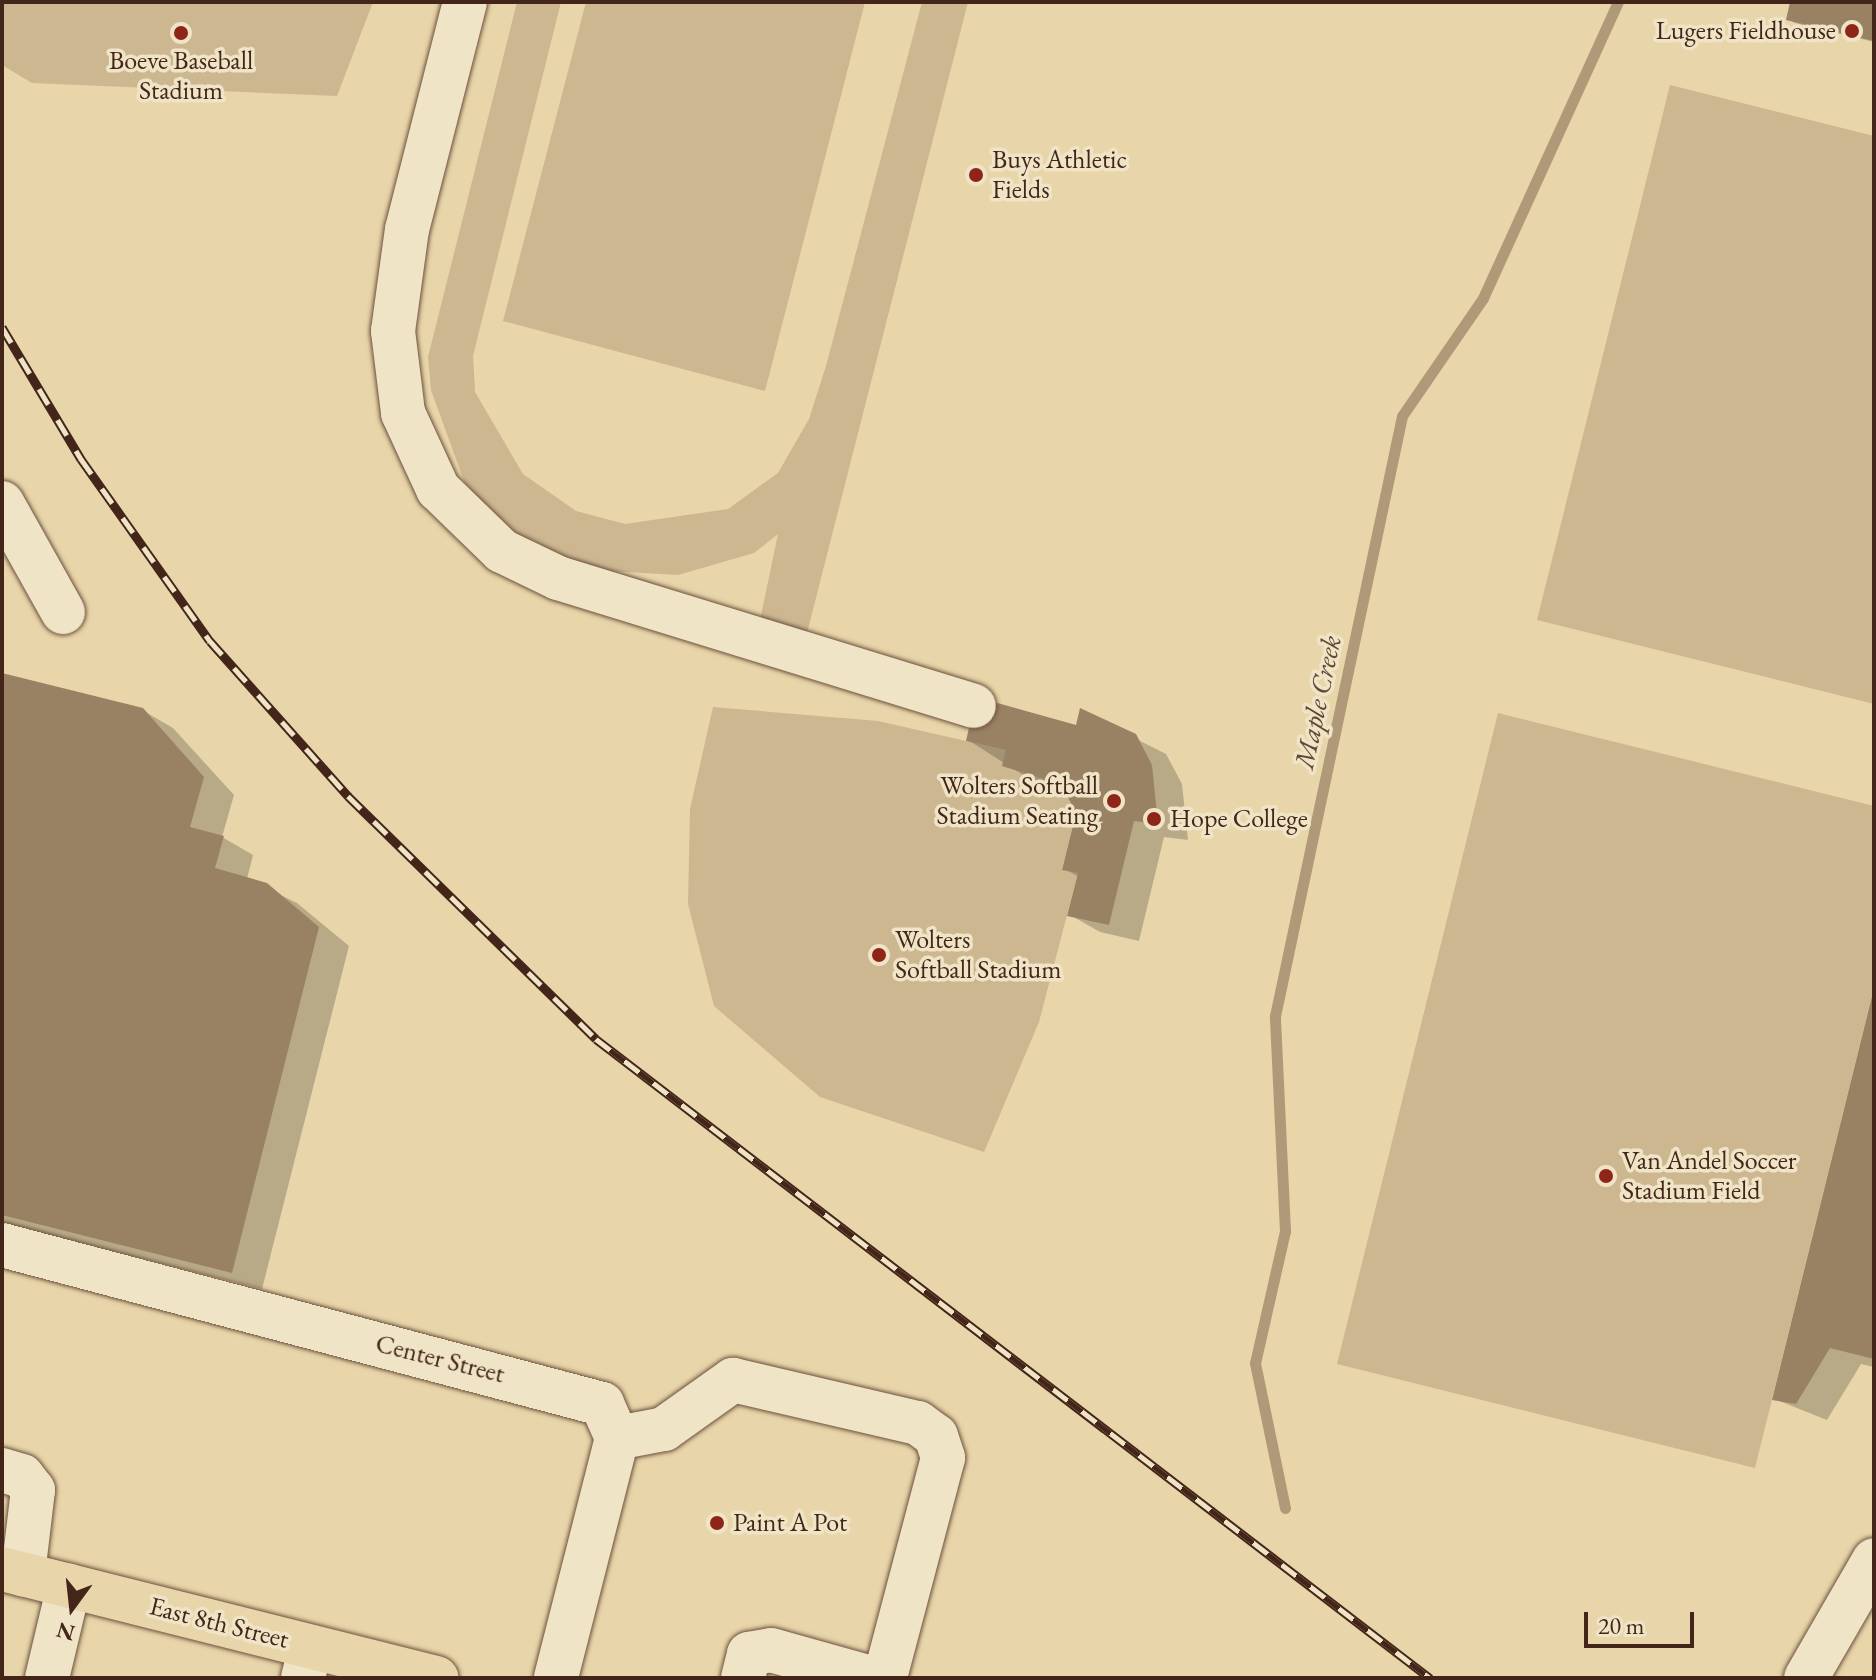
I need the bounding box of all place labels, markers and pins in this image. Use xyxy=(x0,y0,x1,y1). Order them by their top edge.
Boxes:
place label: Lugers Fieldhouse xyxy=(1656,15,1836,47)
marker: Lugers Fieldhouse xyxy=(1843,22,1861,40)
marker: Boeve Baseball Stadium xyxy=(172,24,190,42)
place label: Boeve Baseball Stadium xyxy=(109,45,253,106)
place label: Buys Athletic Fields xyxy=(992,144,1127,206)
marker: Buys Athletic Fields xyxy=(967,166,985,184)
place label: Wolters Softball Stadium Seating xyxy=(937,770,1098,832)
marker: Wolters Softball Stadium Seating xyxy=(1105,792,1123,810)
place label: Hope College xyxy=(1170,803,1308,835)
marker: Hope College xyxy=(1145,810,1163,828)
place label: Wolters Softball Stadium xyxy=(895,924,1061,986)
marker: Wolters Softball Stadium xyxy=(870,946,888,964)
place label: Van Andel Soccer Stadium Field xyxy=(1622,1145,1797,1206)
marker: Van Andel Soccer Stadium Field xyxy=(1597,1167,1615,1185)
place label: Paint A Pot xyxy=(733,1507,847,1539)
marker: Paint A Pot xyxy=(708,1514,726,1532)

